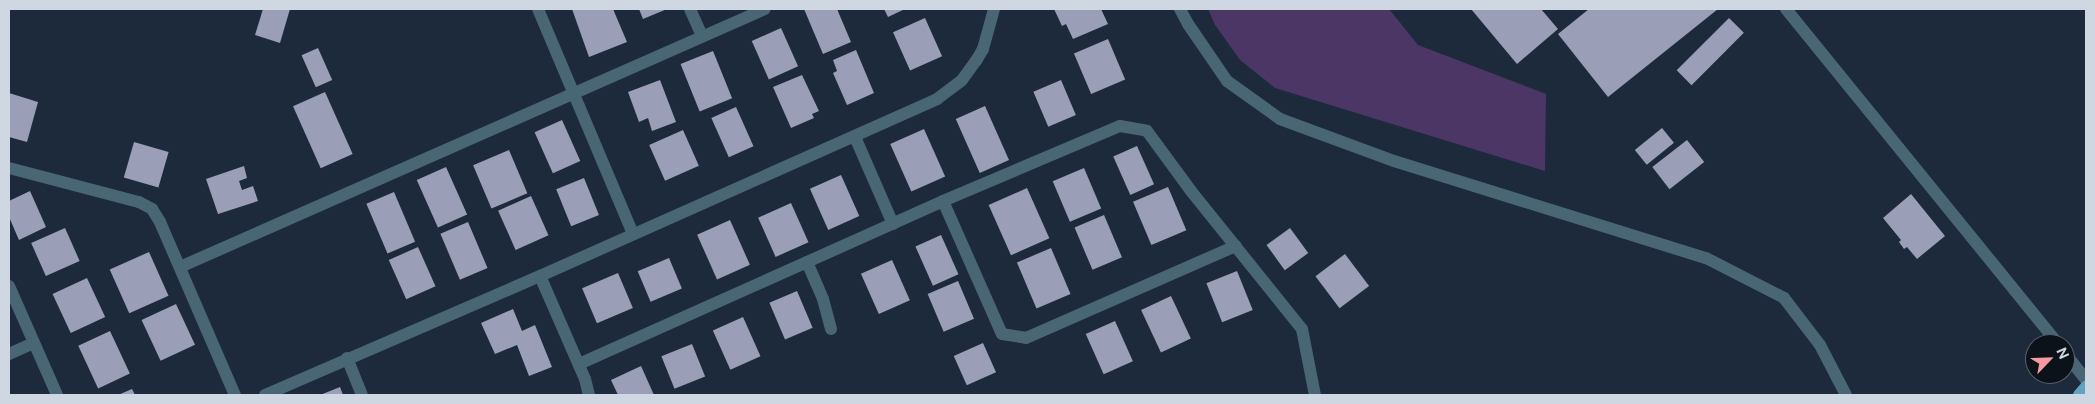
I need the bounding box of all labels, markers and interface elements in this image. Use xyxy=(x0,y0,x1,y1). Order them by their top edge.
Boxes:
north arrow xyxy=(2025,334,2075,384)
text: N xyxy=(2053,345,2072,362)

